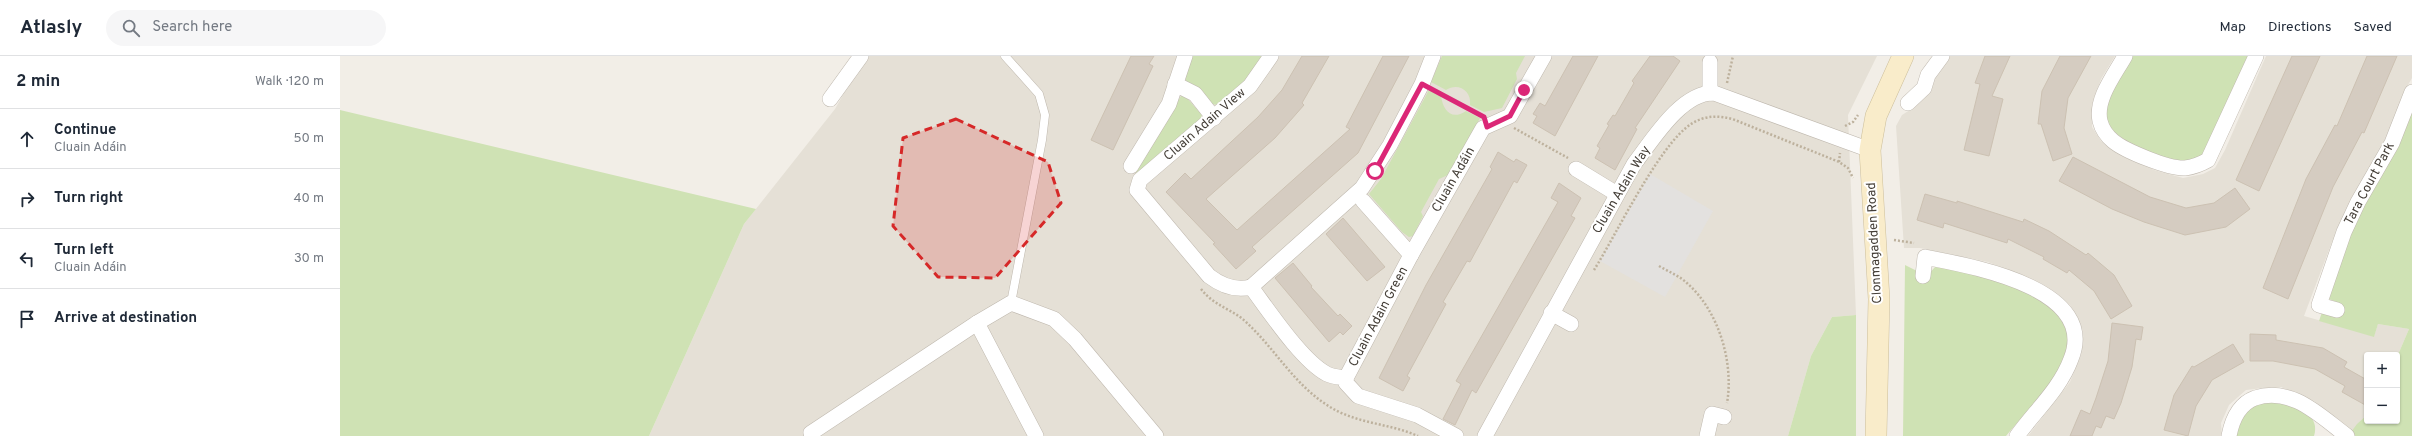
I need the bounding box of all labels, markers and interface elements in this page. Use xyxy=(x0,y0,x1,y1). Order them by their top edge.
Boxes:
search box xyxy=(106,10,386,46)
text: Atlasly xyxy=(20,16,82,40)
icon: search xyxy=(120,17,142,39)
text: Search here xyxy=(152,18,232,37)
text: Map xyxy=(2220,19,2246,36)
text: Directions xyxy=(2268,19,2332,36)
text: Saved xyxy=(2354,19,2392,36)
text: 2 min xyxy=(16,71,60,93)
text: Walk · 120 m xyxy=(255,74,324,90)
route end xyxy=(1515,81,1533,99)
street label: Cluain Adain View xyxy=(1161,85,1249,165)
text: Continue xyxy=(54,121,116,140)
icon: ahead xyxy=(16,128,38,150)
text: 50 m xyxy=(294,131,324,147)
text: Cluain Adáin xyxy=(54,140,127,156)
street label: Tara Court Park xyxy=(2341,140,2399,228)
street label: Cluain Adain Way xyxy=(1589,143,1655,237)
street label: Cluain Adáin xyxy=(1429,145,1479,215)
route start xyxy=(1366,162,1384,180)
street label: Clonmagadden Road xyxy=(1864,182,1886,304)
icon: right xyxy=(16,188,38,210)
text: Turn right xyxy=(54,189,123,208)
text: 40 m xyxy=(294,191,324,207)
text: Turn left xyxy=(54,241,114,260)
icon: left xyxy=(16,248,38,270)
text: 30 m xyxy=(294,251,324,267)
text: Cluain Adáin xyxy=(54,260,127,276)
street label: Cluain Adain Green xyxy=(1346,264,1412,370)
icon: arrive xyxy=(16,308,38,330)
text: Arrive at destination xyxy=(54,309,197,328)
map controls xyxy=(2364,352,2400,424)
button: + xyxy=(2364,352,2400,388)
button: − xyxy=(2364,388,2400,424)

